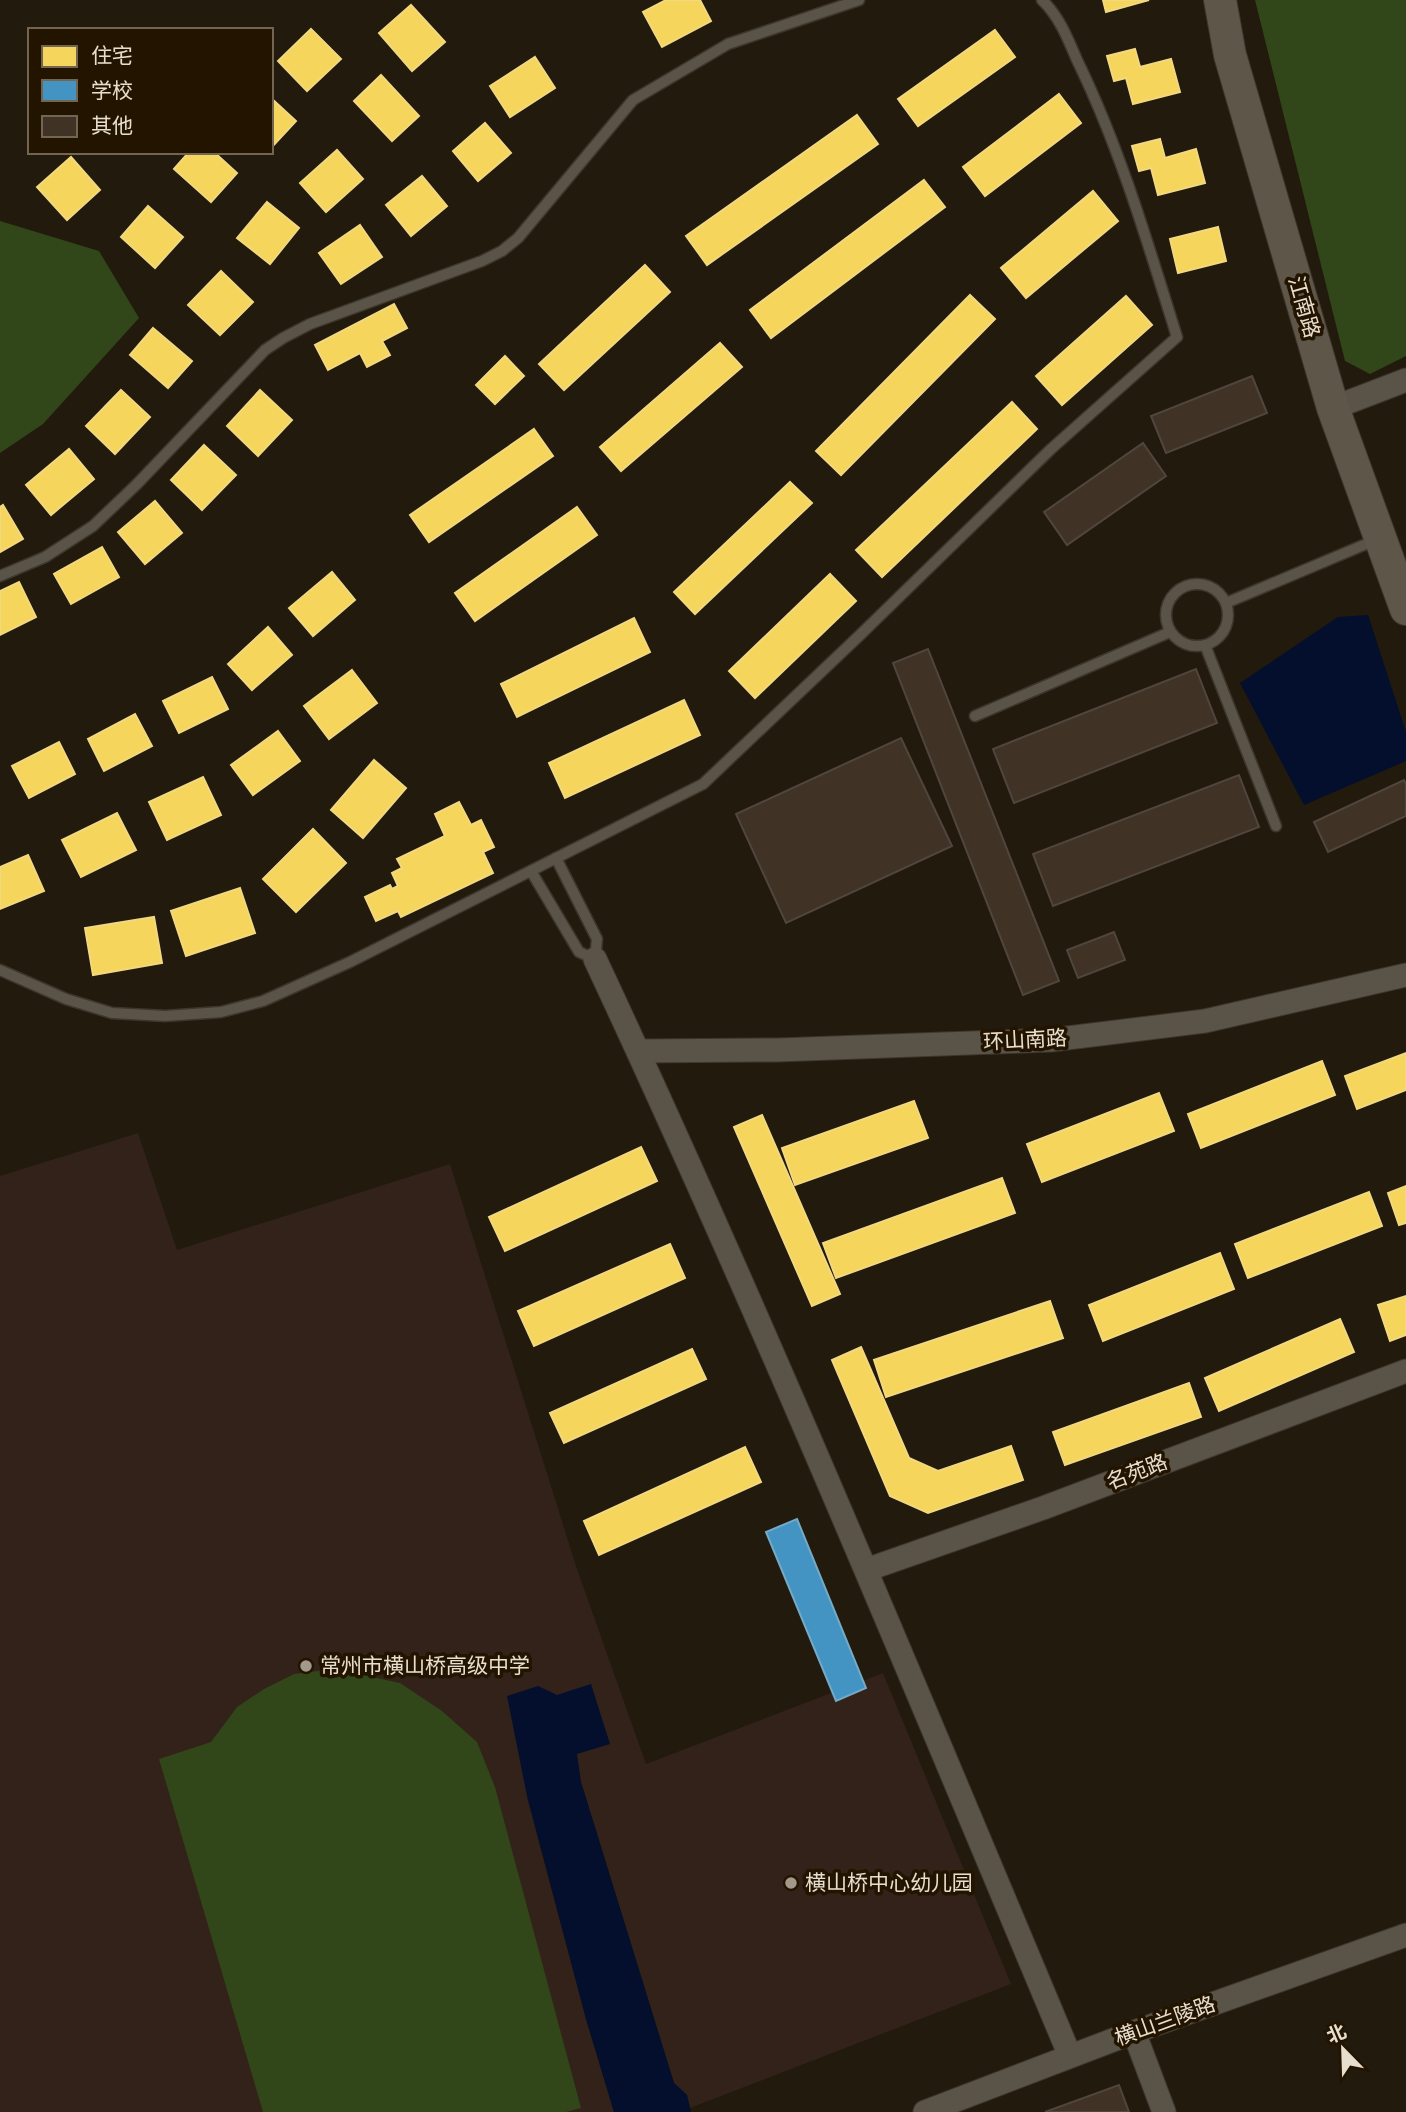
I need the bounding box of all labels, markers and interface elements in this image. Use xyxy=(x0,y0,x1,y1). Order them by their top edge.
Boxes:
legend xyxy=(28,28,273,154)
text: 住宅 xyxy=(91,39,133,71)
text: 学校 xyxy=(91,74,133,106)
text: 其他 xyxy=(91,109,133,141)
street label: 江南路 xyxy=(1281,272,1329,341)
street label: 环山南路 xyxy=(982,1021,1068,1057)
street label: 名苑路 xyxy=(1101,1445,1172,1497)
place label: 常州市横山桥高级中学 xyxy=(320,1649,530,1681)
marker: 常州市横山桥高级中学 xyxy=(298,1658,314,1674)
place label: 横山桥中心幼儿园 xyxy=(805,1866,973,1898)
marker: 横山桥中心幼儿园 xyxy=(783,1875,799,1891)
street label: 横山兰陵路 xyxy=(1110,1987,1219,2053)
north arrow xyxy=(1308,2014,1378,2084)
text: 北 xyxy=(1322,2016,1351,2050)

